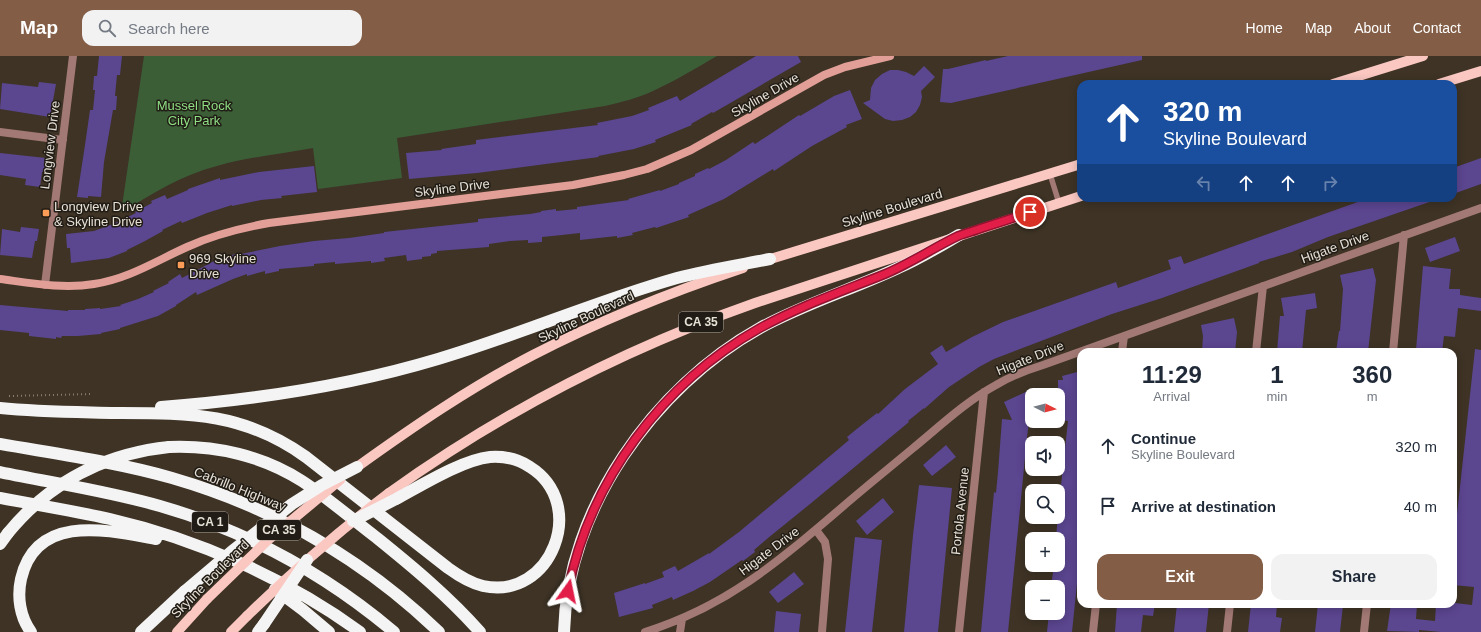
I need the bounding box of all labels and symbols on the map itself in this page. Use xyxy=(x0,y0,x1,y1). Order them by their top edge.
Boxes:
street label: Skyline Drive xyxy=(728,70,802,120)
park label: Mussel Rock City Park xyxy=(157,98,232,128)
street label: Longview Drive xyxy=(37,100,63,190)
street label: Skyline Drive xyxy=(413,176,491,200)
street label: Skyline Boulevard xyxy=(840,186,944,230)
pin xyxy=(1013,195,1047,229)
place label: Longview Drive & Skyline Drive xyxy=(54,199,143,229)
marker: Longview Drive & Skyline Drive xyxy=(41,208,51,218)
street label: Higate Drive xyxy=(1299,228,1371,266)
place label: 969 Skyline Drive xyxy=(189,251,256,281)
marker: 969 Skyline Drive xyxy=(176,260,186,270)
street label: Skyline Boulevard xyxy=(536,288,636,346)
road number: CA 35 xyxy=(679,312,723,332)
street label: Higate Drive xyxy=(994,338,1066,378)
north arrow xyxy=(1025,388,1065,428)
street label: Cabrillo Highway xyxy=(192,464,288,514)
street label: Portola Avenue xyxy=(948,466,972,556)
road number: CA 1 xyxy=(192,512,228,532)
road number: CA 35 xyxy=(257,520,301,540)
street label: Higate Drive xyxy=(736,523,802,579)
street label: Skyline Boulevard xyxy=(168,537,252,621)
position arrow xyxy=(547,570,589,612)

